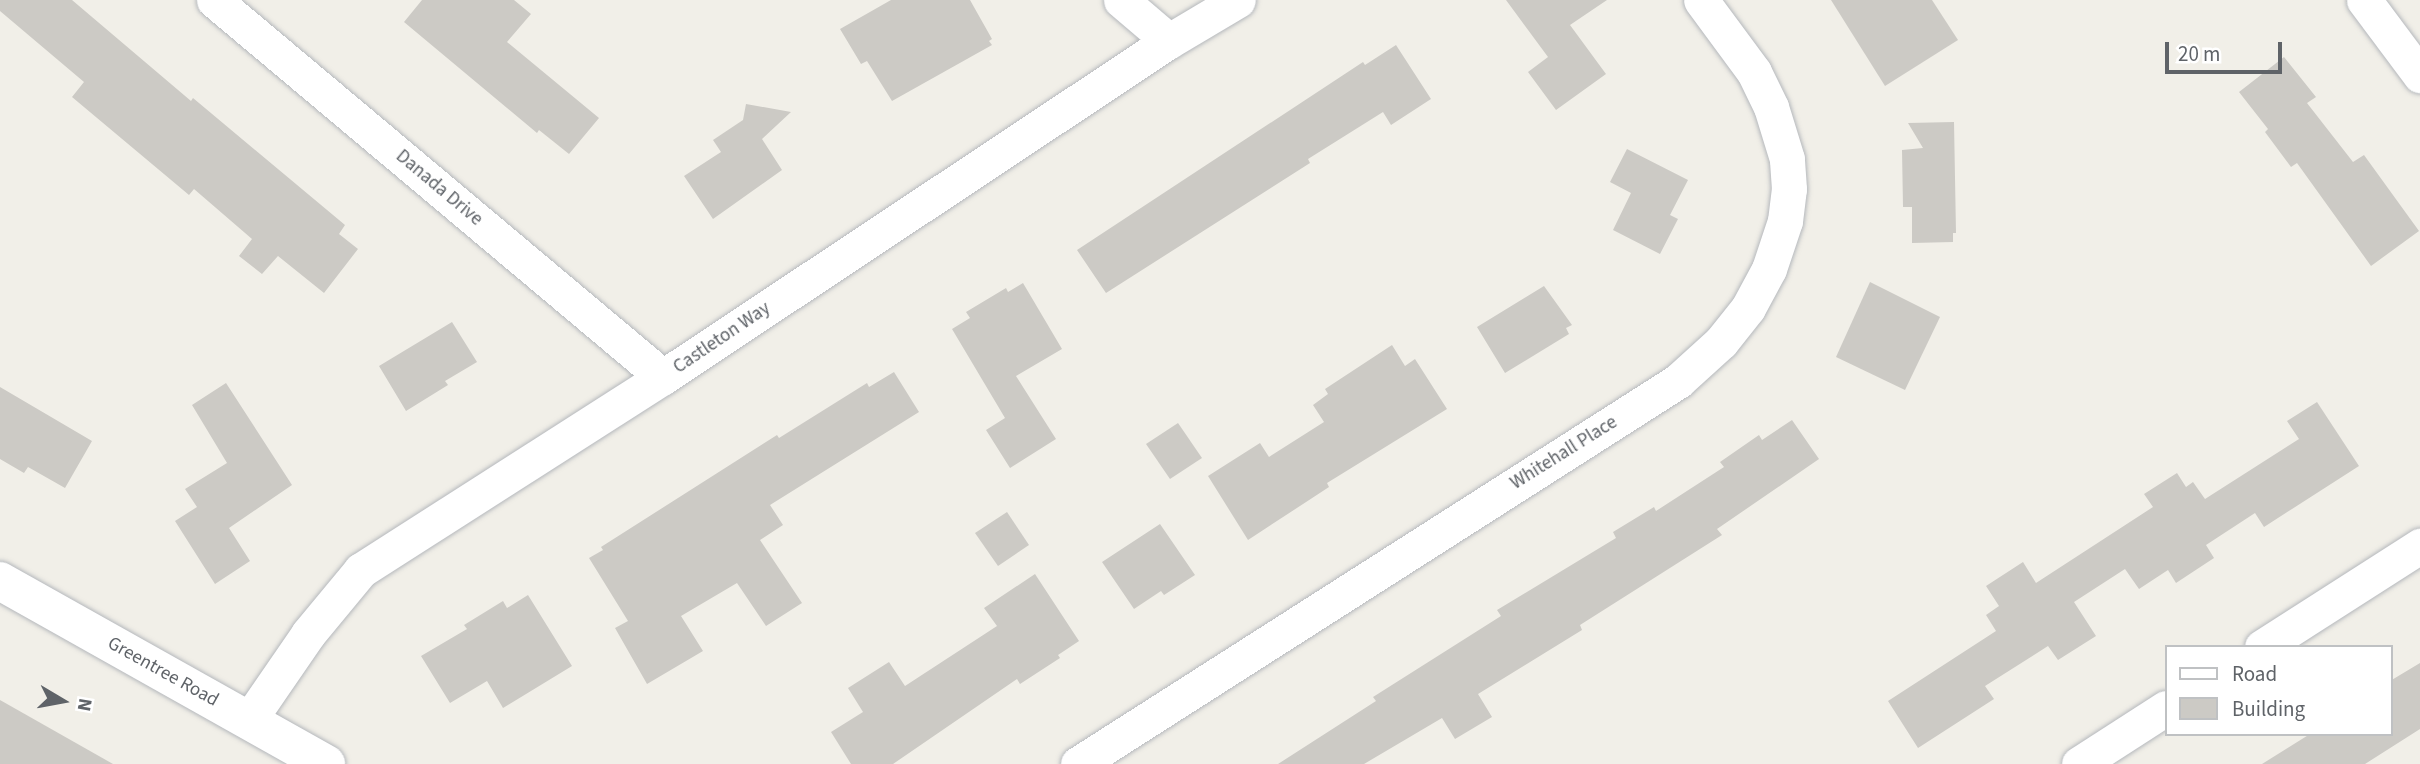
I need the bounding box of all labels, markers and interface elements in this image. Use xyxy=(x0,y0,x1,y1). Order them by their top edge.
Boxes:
scale bar xyxy=(2168,28,2285,72)
text: 20 m xyxy=(2178,39,2220,69)
street label: Danada Drive xyxy=(391,145,487,231)
street label: Castleton Way xyxy=(669,297,775,379)
street label: Whitehall Place xyxy=(1506,411,1622,495)
street label: Greentree Road xyxy=(103,632,223,712)
legend xyxy=(2164,645,2392,736)
text: Road xyxy=(2232,659,2277,689)
north arrow xyxy=(28,666,98,736)
text: Building xyxy=(2232,694,2305,724)
text: N xyxy=(70,696,99,713)

